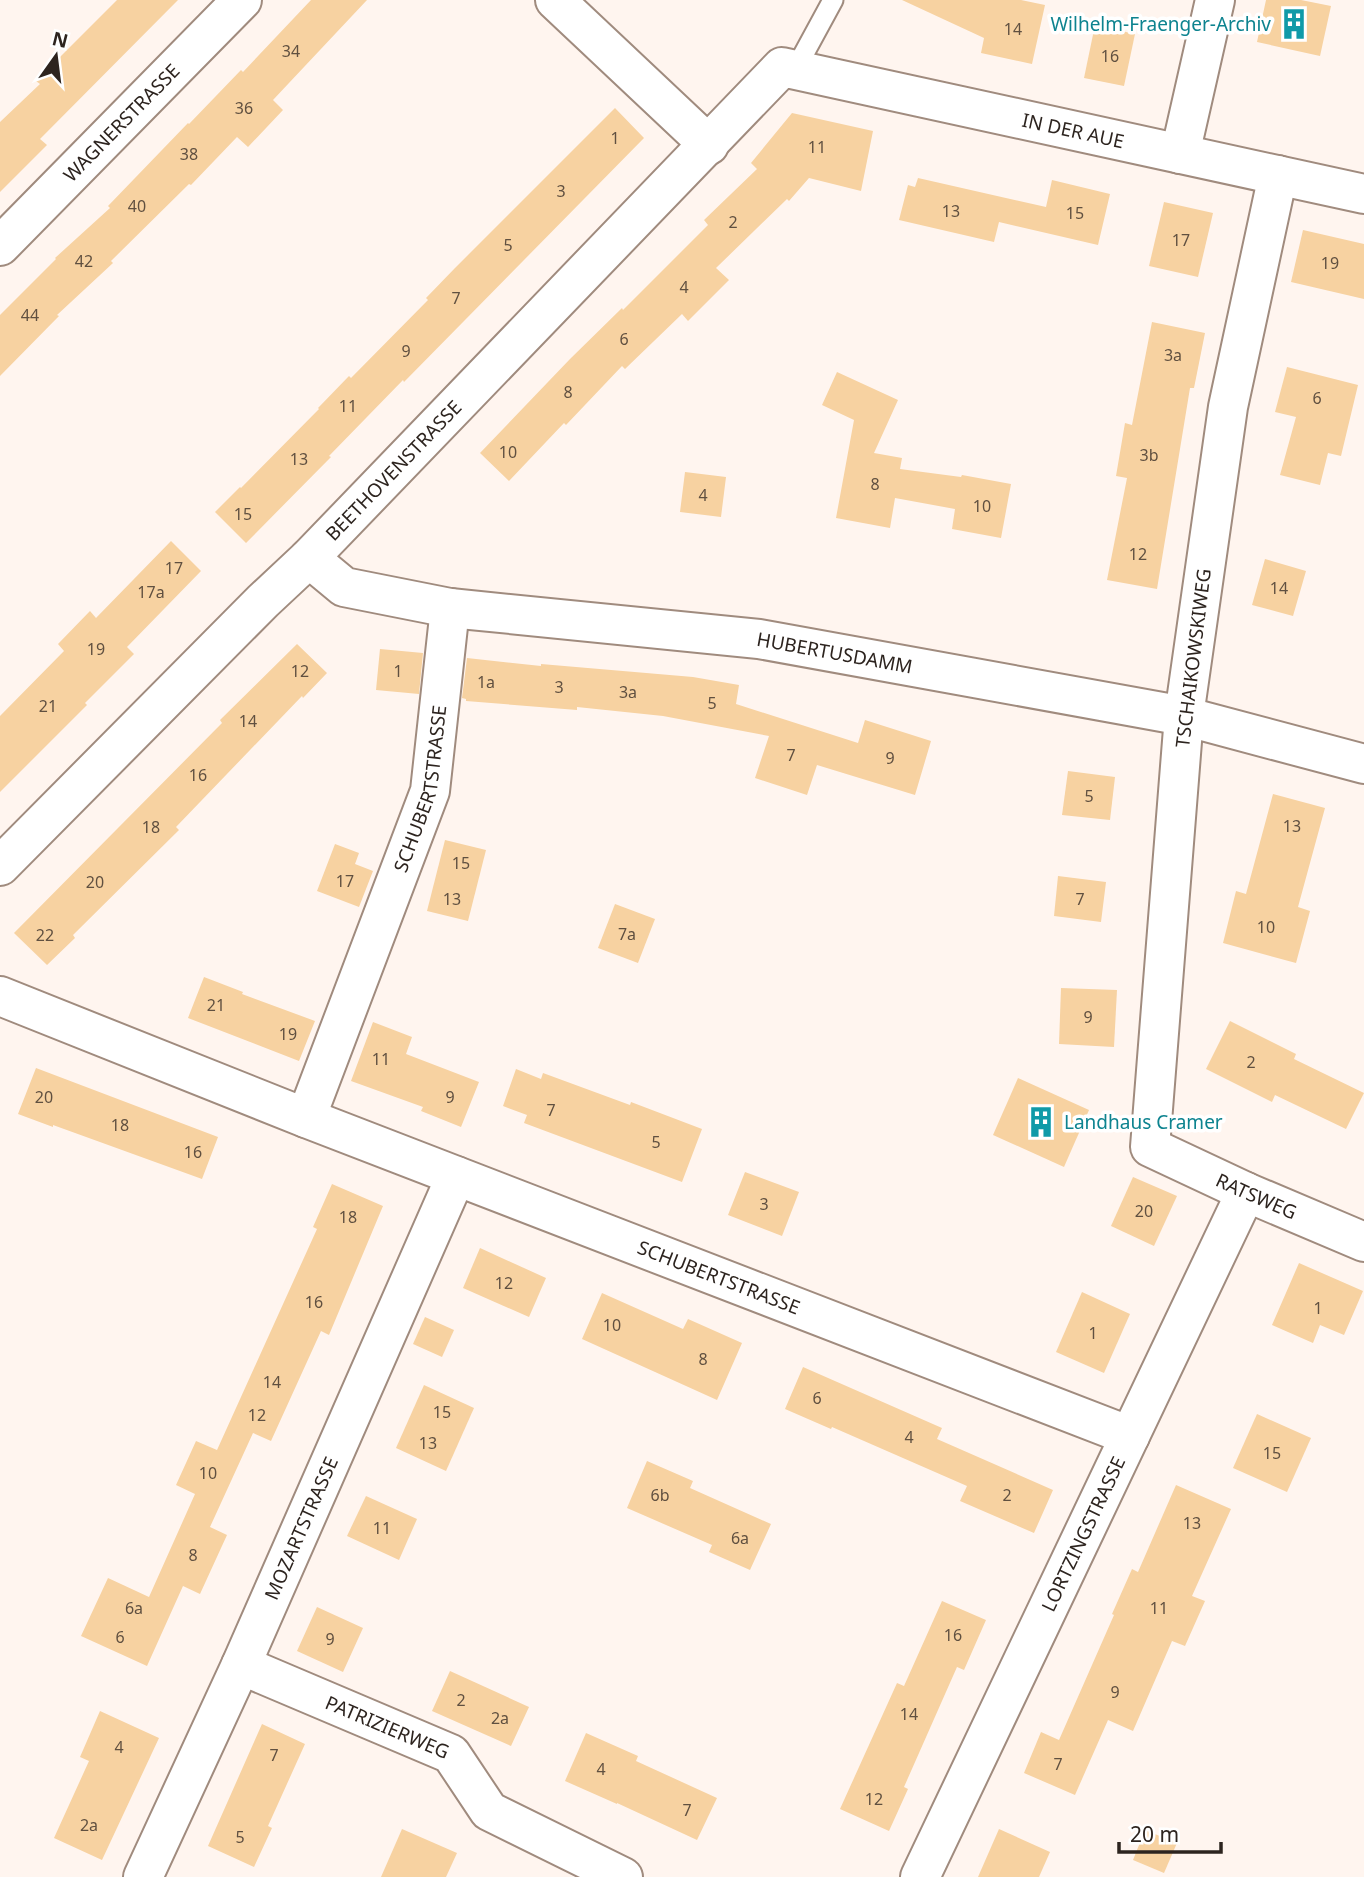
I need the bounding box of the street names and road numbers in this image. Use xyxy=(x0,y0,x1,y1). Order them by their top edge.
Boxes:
street label: WAGNERSTRASSE xyxy=(57,58,185,187)
street label: IN DER AUE xyxy=(1020,107,1126,154)
street label: BEETHOVENSTRASSE xyxy=(320,394,467,546)
street label: TSCHAIKOWSKIWEG xyxy=(1169,567,1217,749)
street label: HUBERTUSDAMM xyxy=(755,626,915,680)
street label: SCHUBERTSTRASSE xyxy=(387,704,452,876)
street label: RATSWEG xyxy=(1212,1167,1301,1225)
street label: SCHUBERTSTRASSE xyxy=(634,1234,804,1320)
street label: LORTZINGSTRASSE xyxy=(1035,1452,1131,1616)
street label: MOZARTSTRASSE xyxy=(258,1453,344,1604)
street label: PATRIZIERWEG xyxy=(322,1689,453,1765)

